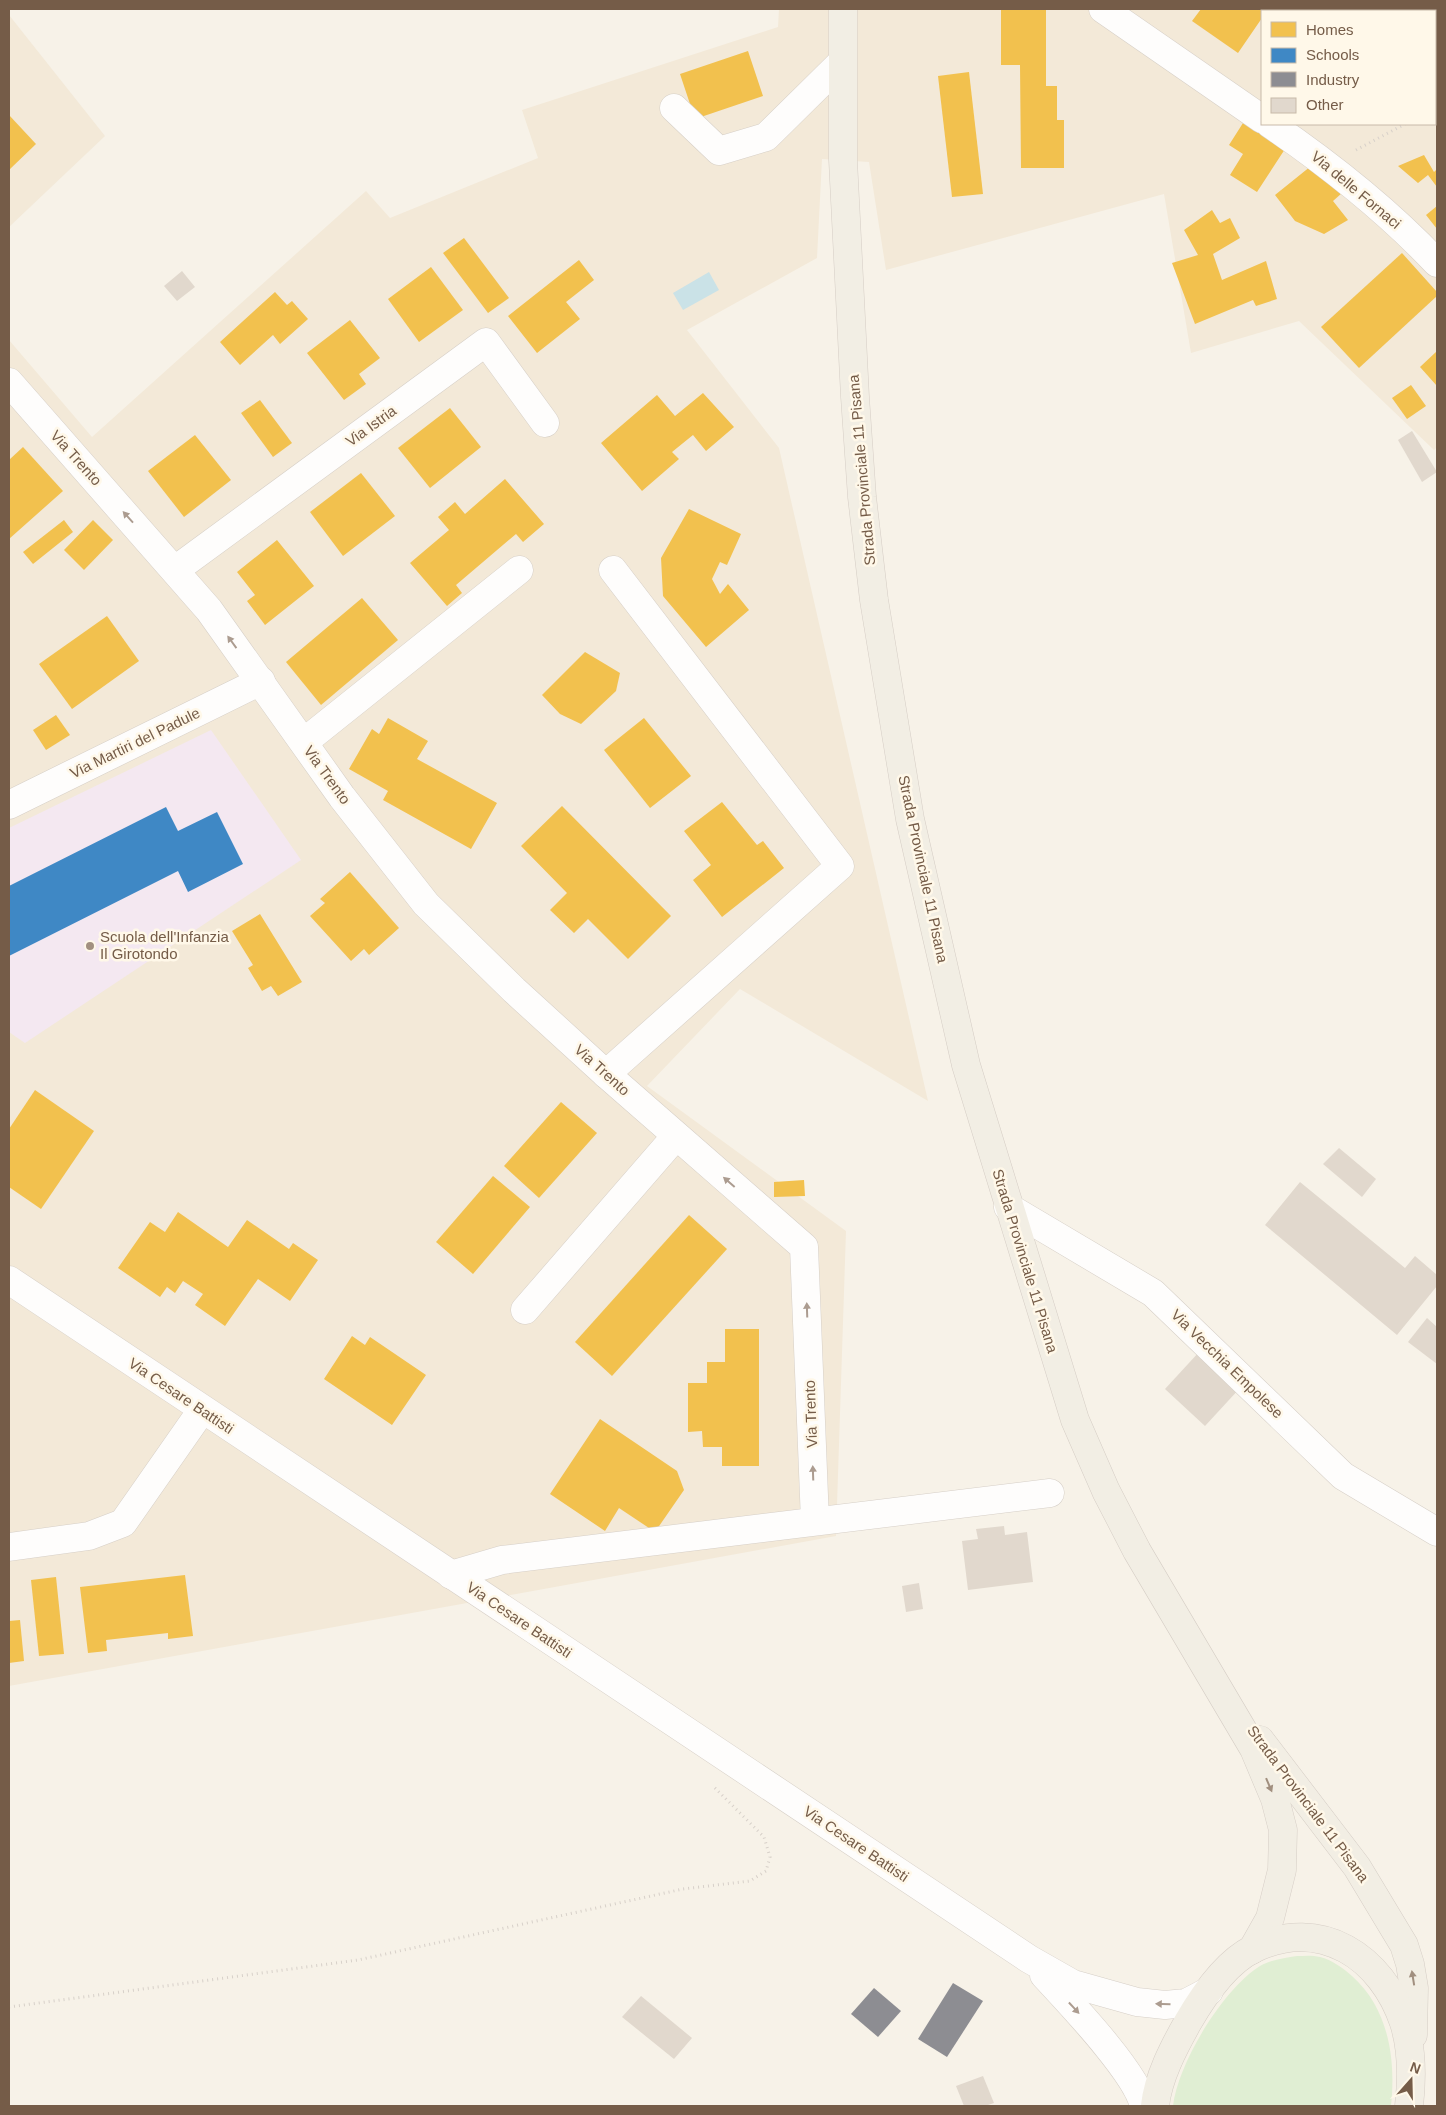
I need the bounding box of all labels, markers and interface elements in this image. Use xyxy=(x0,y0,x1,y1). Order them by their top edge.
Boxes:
legend xyxy=(1261,10,1436,125)
text: Homes xyxy=(1306,21,1354,38)
text: Schools xyxy=(1306,46,1359,63)
text: Industry xyxy=(1306,71,1360,88)
text: Other xyxy=(1306,96,1344,113)
street label: Via delle Fornaci xyxy=(1308,147,1404,232)
street label: Strada Provinciale 11 Pisana xyxy=(845,373,878,566)
street label: Via Istria xyxy=(342,401,400,450)
street label: Via Trento xyxy=(47,427,105,489)
one-way arrow xyxy=(123,511,134,524)
one-way arrow xyxy=(227,635,237,649)
street label: Via Martiri del Padule xyxy=(67,704,202,781)
street label: Via Trento xyxy=(301,742,354,807)
street label: Strada Provinciale 11 Pisana xyxy=(895,773,952,965)
place label: Scuola dell'Infanzia Il Girotondo xyxy=(100,928,229,962)
marker: Scuola dell'Infanzia Il Girotondo xyxy=(84,940,96,952)
street label: Via Trento xyxy=(571,1041,633,1099)
street label: Strada Provinciale 11 Pisana xyxy=(989,1167,1062,1356)
one-way arrow xyxy=(724,1176,736,1188)
one-way arrow xyxy=(802,1302,810,1318)
street label: Via Vecchia Empolese xyxy=(1168,1306,1287,1422)
street label: Via Cesare Battisti xyxy=(125,1354,237,1437)
street label: Via Trento xyxy=(801,1380,820,1448)
one-way arrow xyxy=(809,1464,817,1480)
street label: Via Cesare Battisti xyxy=(463,1578,575,1661)
street label: Strada Provinciale 11 Pisana xyxy=(1244,1722,1373,1886)
one-way arrow xyxy=(1265,1778,1273,1793)
street label: Via Cesare Battisti xyxy=(800,1802,912,1885)
one-way arrow xyxy=(1408,1969,1416,1985)
one-way arrow xyxy=(1155,2000,1171,2008)
one-way arrow xyxy=(1068,2001,1080,2013)
north arrow xyxy=(1386,2055,1436,2105)
text: N xyxy=(1408,2059,1423,2077)

